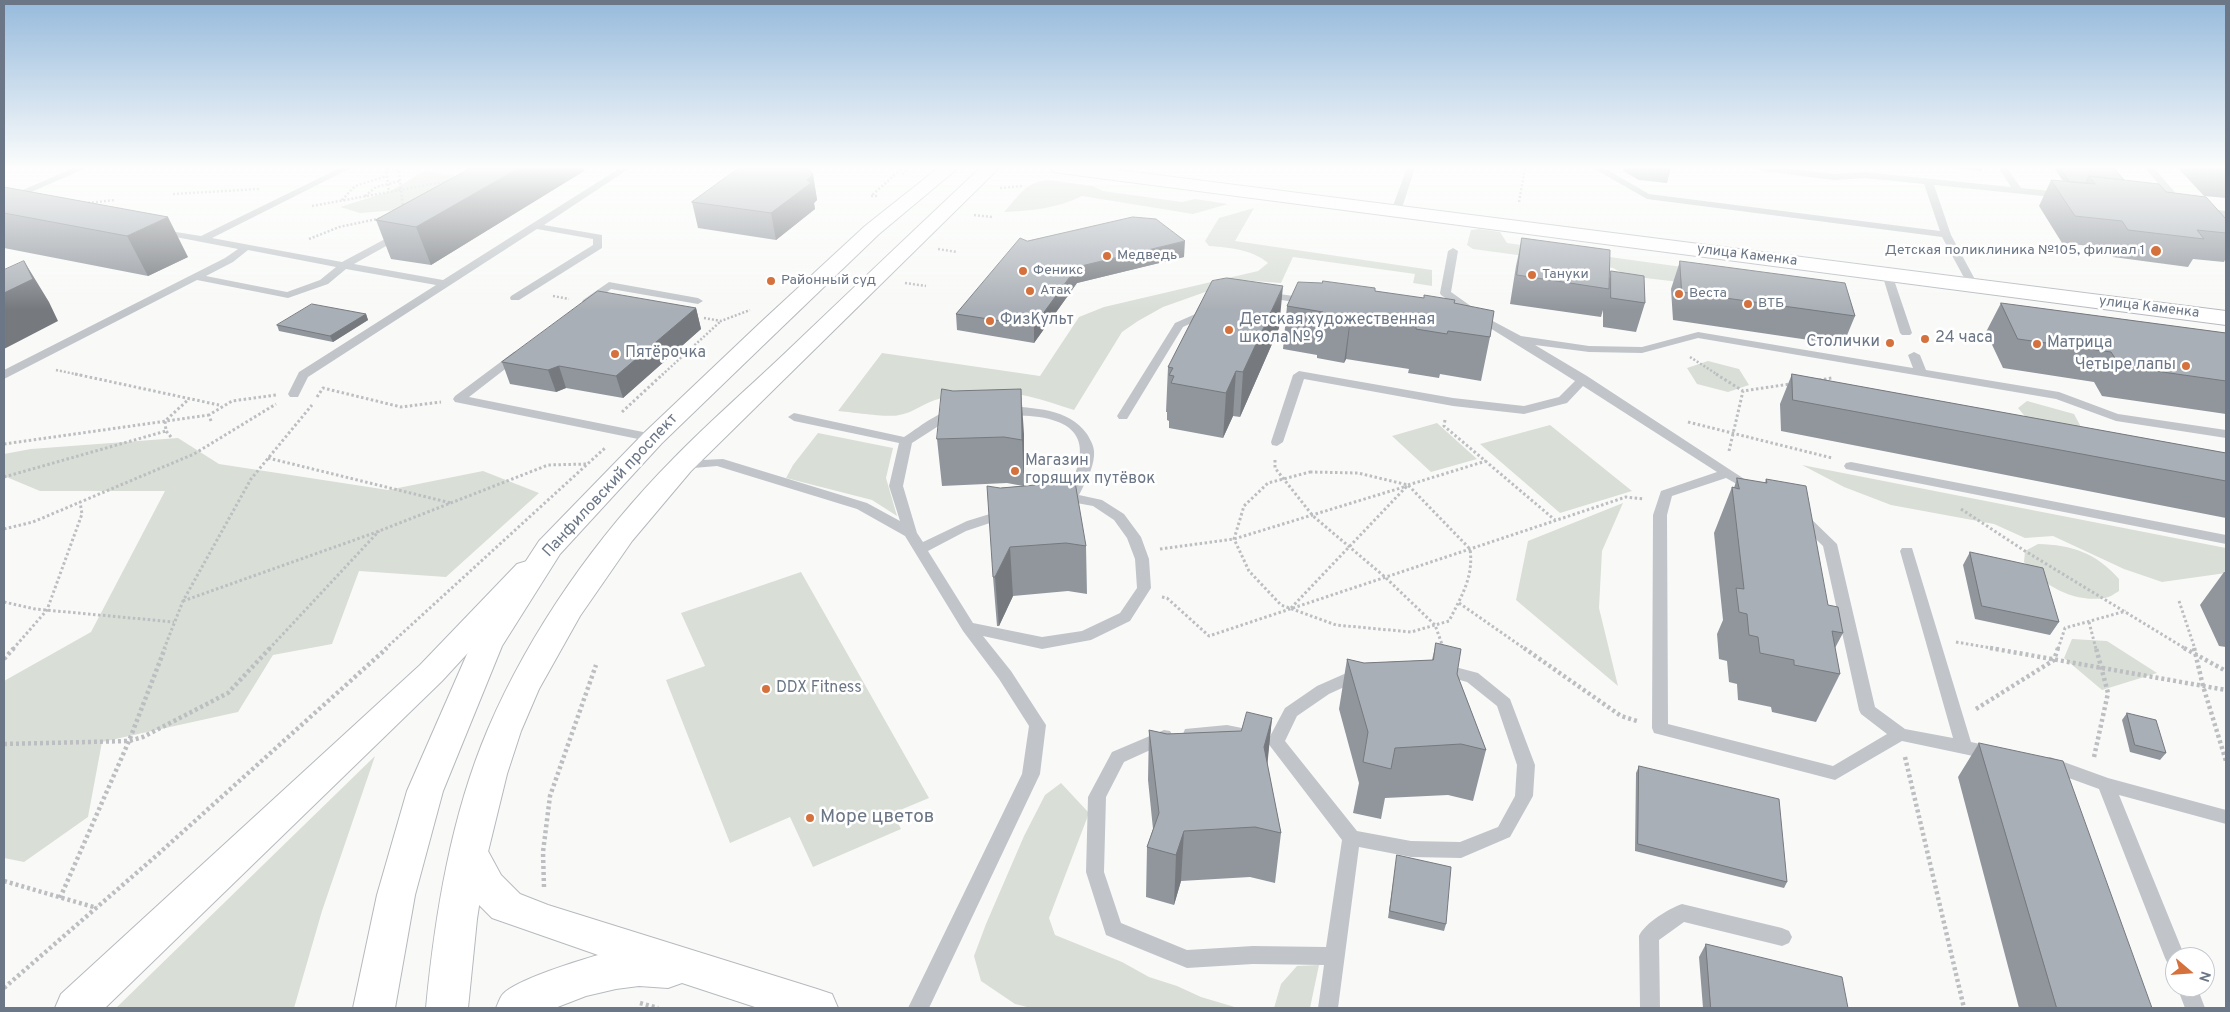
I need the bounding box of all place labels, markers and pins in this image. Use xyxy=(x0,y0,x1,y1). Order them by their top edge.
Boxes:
place label: Детская поликлиника №105, филиал 1 xyxy=(1885,243,2145,259)
marker: Детская поликлиника №105, филиал 1 xyxy=(2149,244,2163,258)
place label: Медведь xyxy=(1117,248,1177,264)
marker: Медведь xyxy=(1101,250,1113,262)
place label: Феникс xyxy=(1033,263,1083,279)
marker: Феникс xyxy=(1017,265,1029,277)
place label: Тануки xyxy=(1542,267,1589,283)
marker: Тануки xyxy=(1526,269,1538,281)
place label: Районный суд xyxy=(781,273,876,289)
marker: Районный суд xyxy=(765,275,777,287)
place label: Атак xyxy=(1040,283,1071,299)
marker: Атак xyxy=(1024,285,1036,297)
place label: Веста xyxy=(1689,286,1727,302)
marker: Веста xyxy=(1673,288,1685,300)
place label: ВТБ xyxy=(1758,296,1784,312)
marker: ВТБ xyxy=(1742,298,1754,310)
place label: ФизКульт xyxy=(1000,311,1074,331)
place label: Детская художественная школа № 9 xyxy=(1239,311,1435,349)
marker: ФизКульт xyxy=(984,315,996,327)
marker: Детская художественная школа № 9 xyxy=(1223,324,1235,336)
place label: 24 часа xyxy=(1935,329,1993,349)
place label: Столички xyxy=(1806,333,1880,353)
marker: 24 часа xyxy=(1919,333,1931,345)
place label: Матрица xyxy=(2047,334,2112,354)
marker: Столички xyxy=(1884,337,1896,349)
marker: Матрица xyxy=(2031,338,2043,350)
place label: Пятёрочка xyxy=(625,344,706,364)
marker: Пятёрочка xyxy=(609,348,621,360)
place label: Четыре лапы xyxy=(2075,356,2176,376)
marker: Четыре лапы xyxy=(2180,360,2192,372)
place label: Магазин горящих путёвок xyxy=(1025,452,1155,490)
marker: Магазин горящих путёвок xyxy=(1009,465,1021,477)
place label: DDX Fitness xyxy=(776,679,862,699)
marker: DDX Fitness xyxy=(760,683,772,695)
place label: Море цветов xyxy=(820,807,934,829)
marker: Море цветов xyxy=(804,812,816,824)

